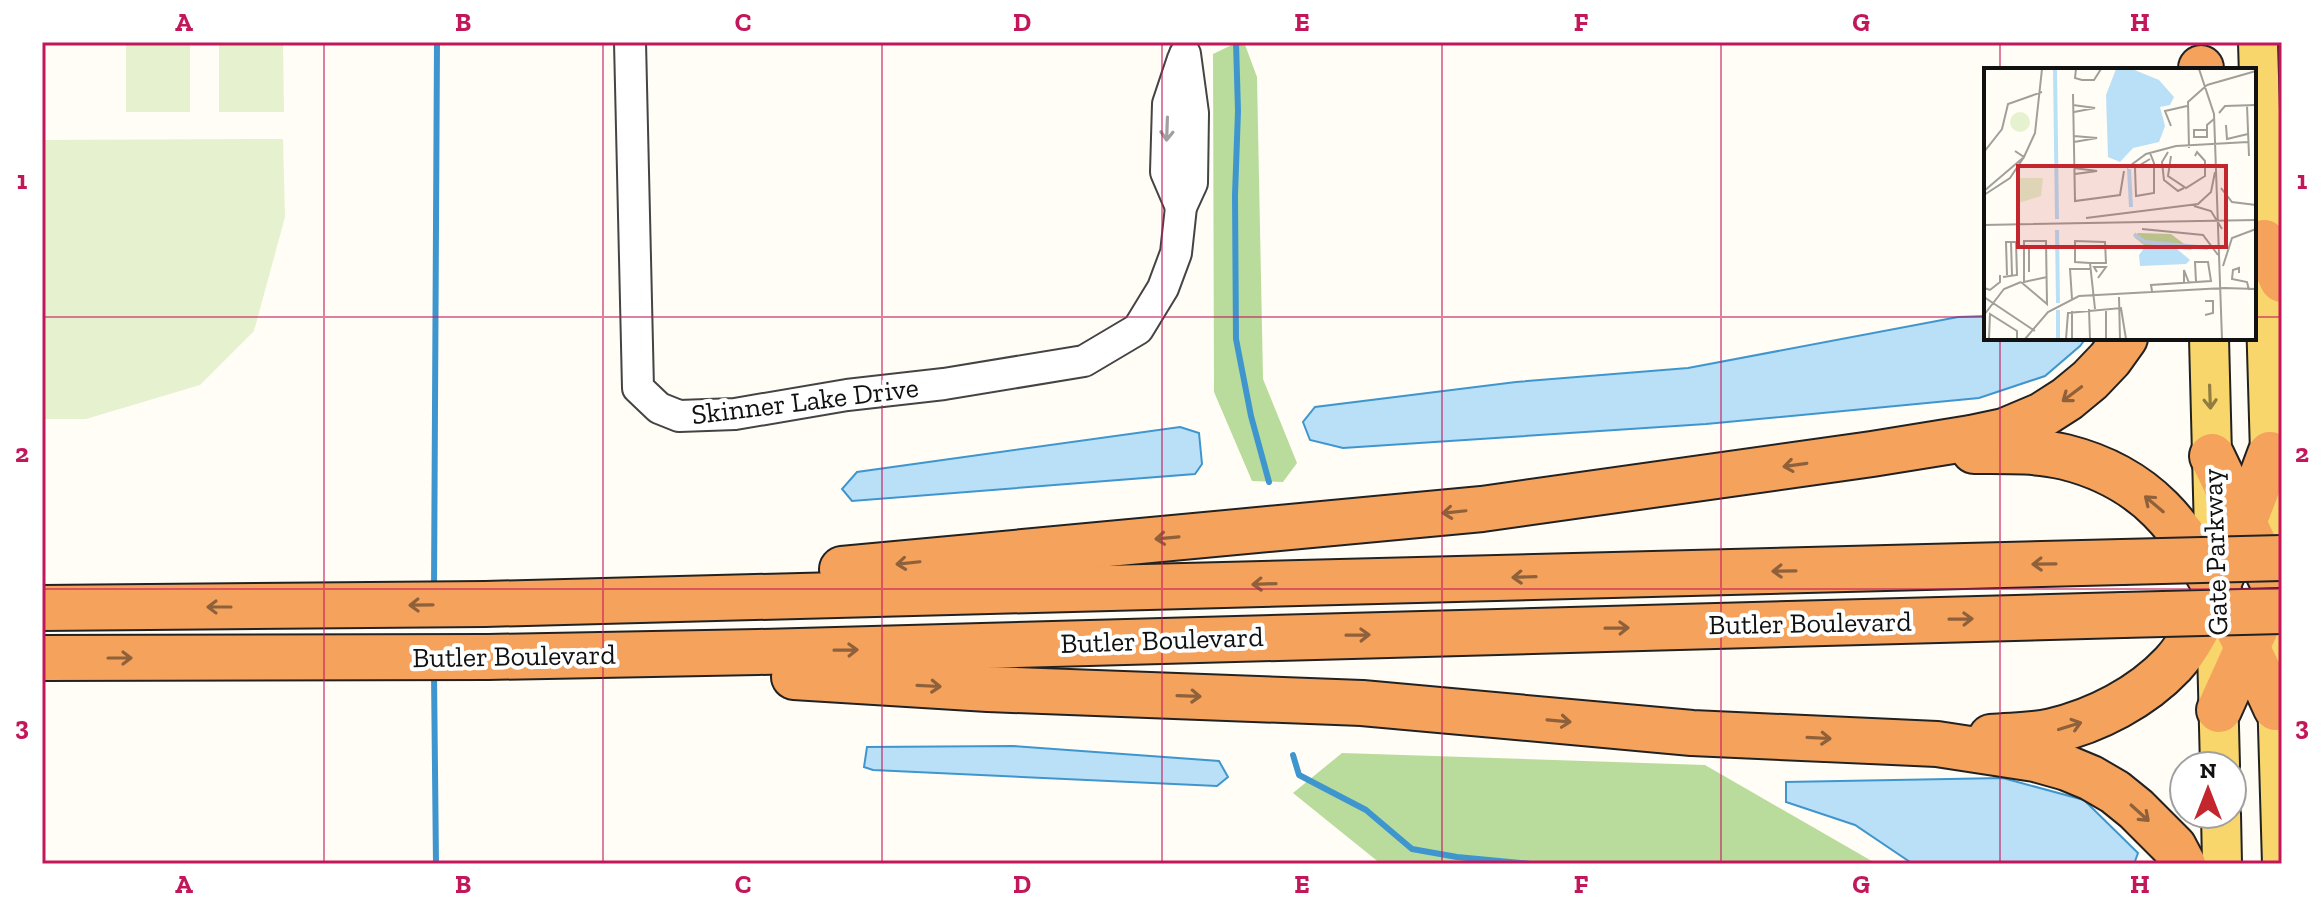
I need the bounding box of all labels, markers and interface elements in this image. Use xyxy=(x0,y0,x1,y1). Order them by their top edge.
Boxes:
text: A xyxy=(175,6,193,38)
text: B xyxy=(455,6,471,38)
text: C xyxy=(735,6,751,38)
text: D xyxy=(1013,6,1031,38)
text: E xyxy=(1294,6,1310,38)
text: F xyxy=(1574,6,1589,38)
text: G xyxy=(1852,6,1870,38)
text: H xyxy=(2130,6,2150,38)
inset map xyxy=(1984,68,2256,340)
one-way arrow xyxy=(1160,115,1175,142)
text: 1 xyxy=(17,164,28,196)
text: 1 xyxy=(2297,164,2308,196)
street label: Skinner Lake Drive xyxy=(690,371,920,431)
one-way arrow xyxy=(2203,383,2218,410)
one-way arrow xyxy=(2062,386,2083,403)
text: 2 xyxy=(15,437,29,469)
text: 2 xyxy=(2295,437,2309,469)
one-way arrow xyxy=(1783,458,1808,473)
street label: Gate Parkway xyxy=(2196,467,2234,636)
one-way arrow xyxy=(2144,495,2164,513)
one-way arrow xyxy=(1441,504,1468,519)
one-way arrow xyxy=(1154,531,1181,546)
one-way arrow xyxy=(895,555,922,570)
one-way arrow xyxy=(2031,556,2058,572)
one-way arrow xyxy=(1771,563,1798,578)
one-way arrow xyxy=(1511,570,1538,585)
one-way arrow xyxy=(1251,577,1278,592)
one-way arrow xyxy=(408,597,435,612)
one-way arrow xyxy=(206,599,233,615)
street label: Butler Boulevard xyxy=(1708,605,1912,641)
one-way arrow xyxy=(1947,612,1974,627)
street label: Butler Boulevard xyxy=(1060,620,1264,660)
one-way arrow xyxy=(1603,621,1630,636)
one-way arrow xyxy=(1344,627,1371,643)
street label: Butler Boulevard xyxy=(412,638,616,674)
one-way arrow xyxy=(832,642,859,658)
one-way arrow xyxy=(106,650,133,666)
one-way arrow xyxy=(915,678,942,693)
one-way arrow xyxy=(1175,689,1202,704)
text: 3 xyxy=(15,710,29,742)
text: 3 xyxy=(2295,710,2309,742)
one-way arrow xyxy=(1545,713,1572,728)
one-way arrow xyxy=(2056,718,2082,733)
one-way arrow xyxy=(1805,731,1832,746)
north arrow xyxy=(2168,750,2248,830)
text: N xyxy=(2200,757,2217,784)
one-way arrow xyxy=(2129,803,2149,821)
text: A xyxy=(175,868,193,900)
text: B xyxy=(455,868,471,900)
text: C xyxy=(735,868,751,900)
text: D xyxy=(1013,868,1031,900)
text: E xyxy=(1294,868,1310,900)
text: F xyxy=(1574,868,1589,900)
text: G xyxy=(1852,868,1870,900)
text: H xyxy=(2130,868,2150,900)

